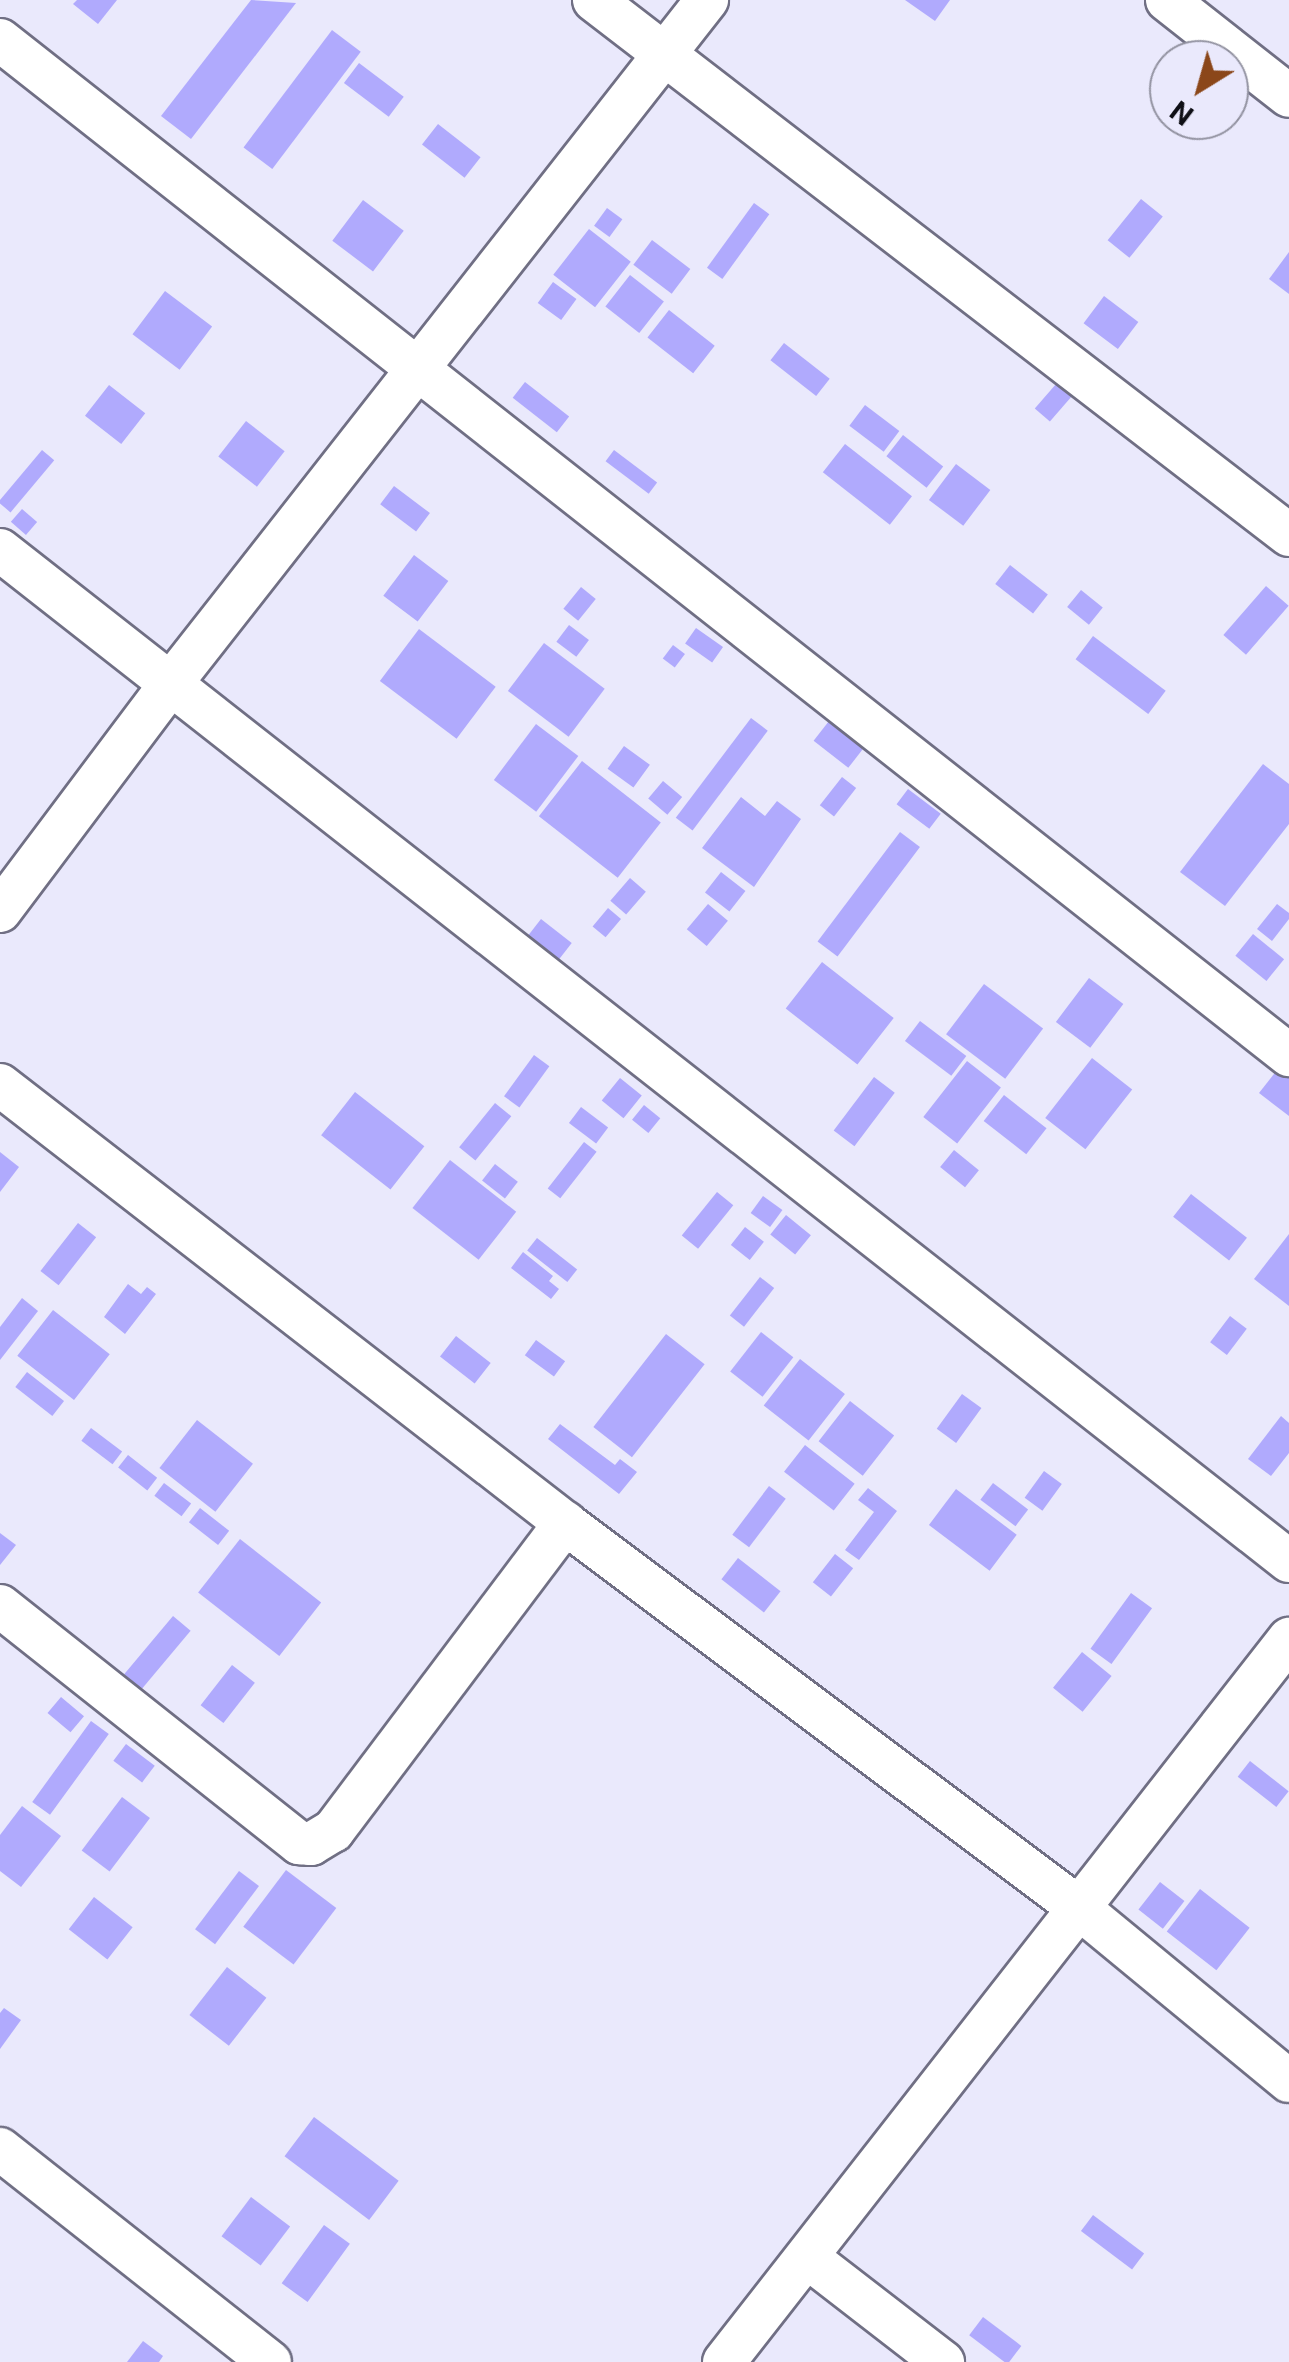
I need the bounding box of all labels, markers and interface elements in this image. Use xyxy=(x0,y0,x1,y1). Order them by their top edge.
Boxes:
north arrow xyxy=(1149,40,1249,140)
text: N xyxy=(1164,94,1200,132)

